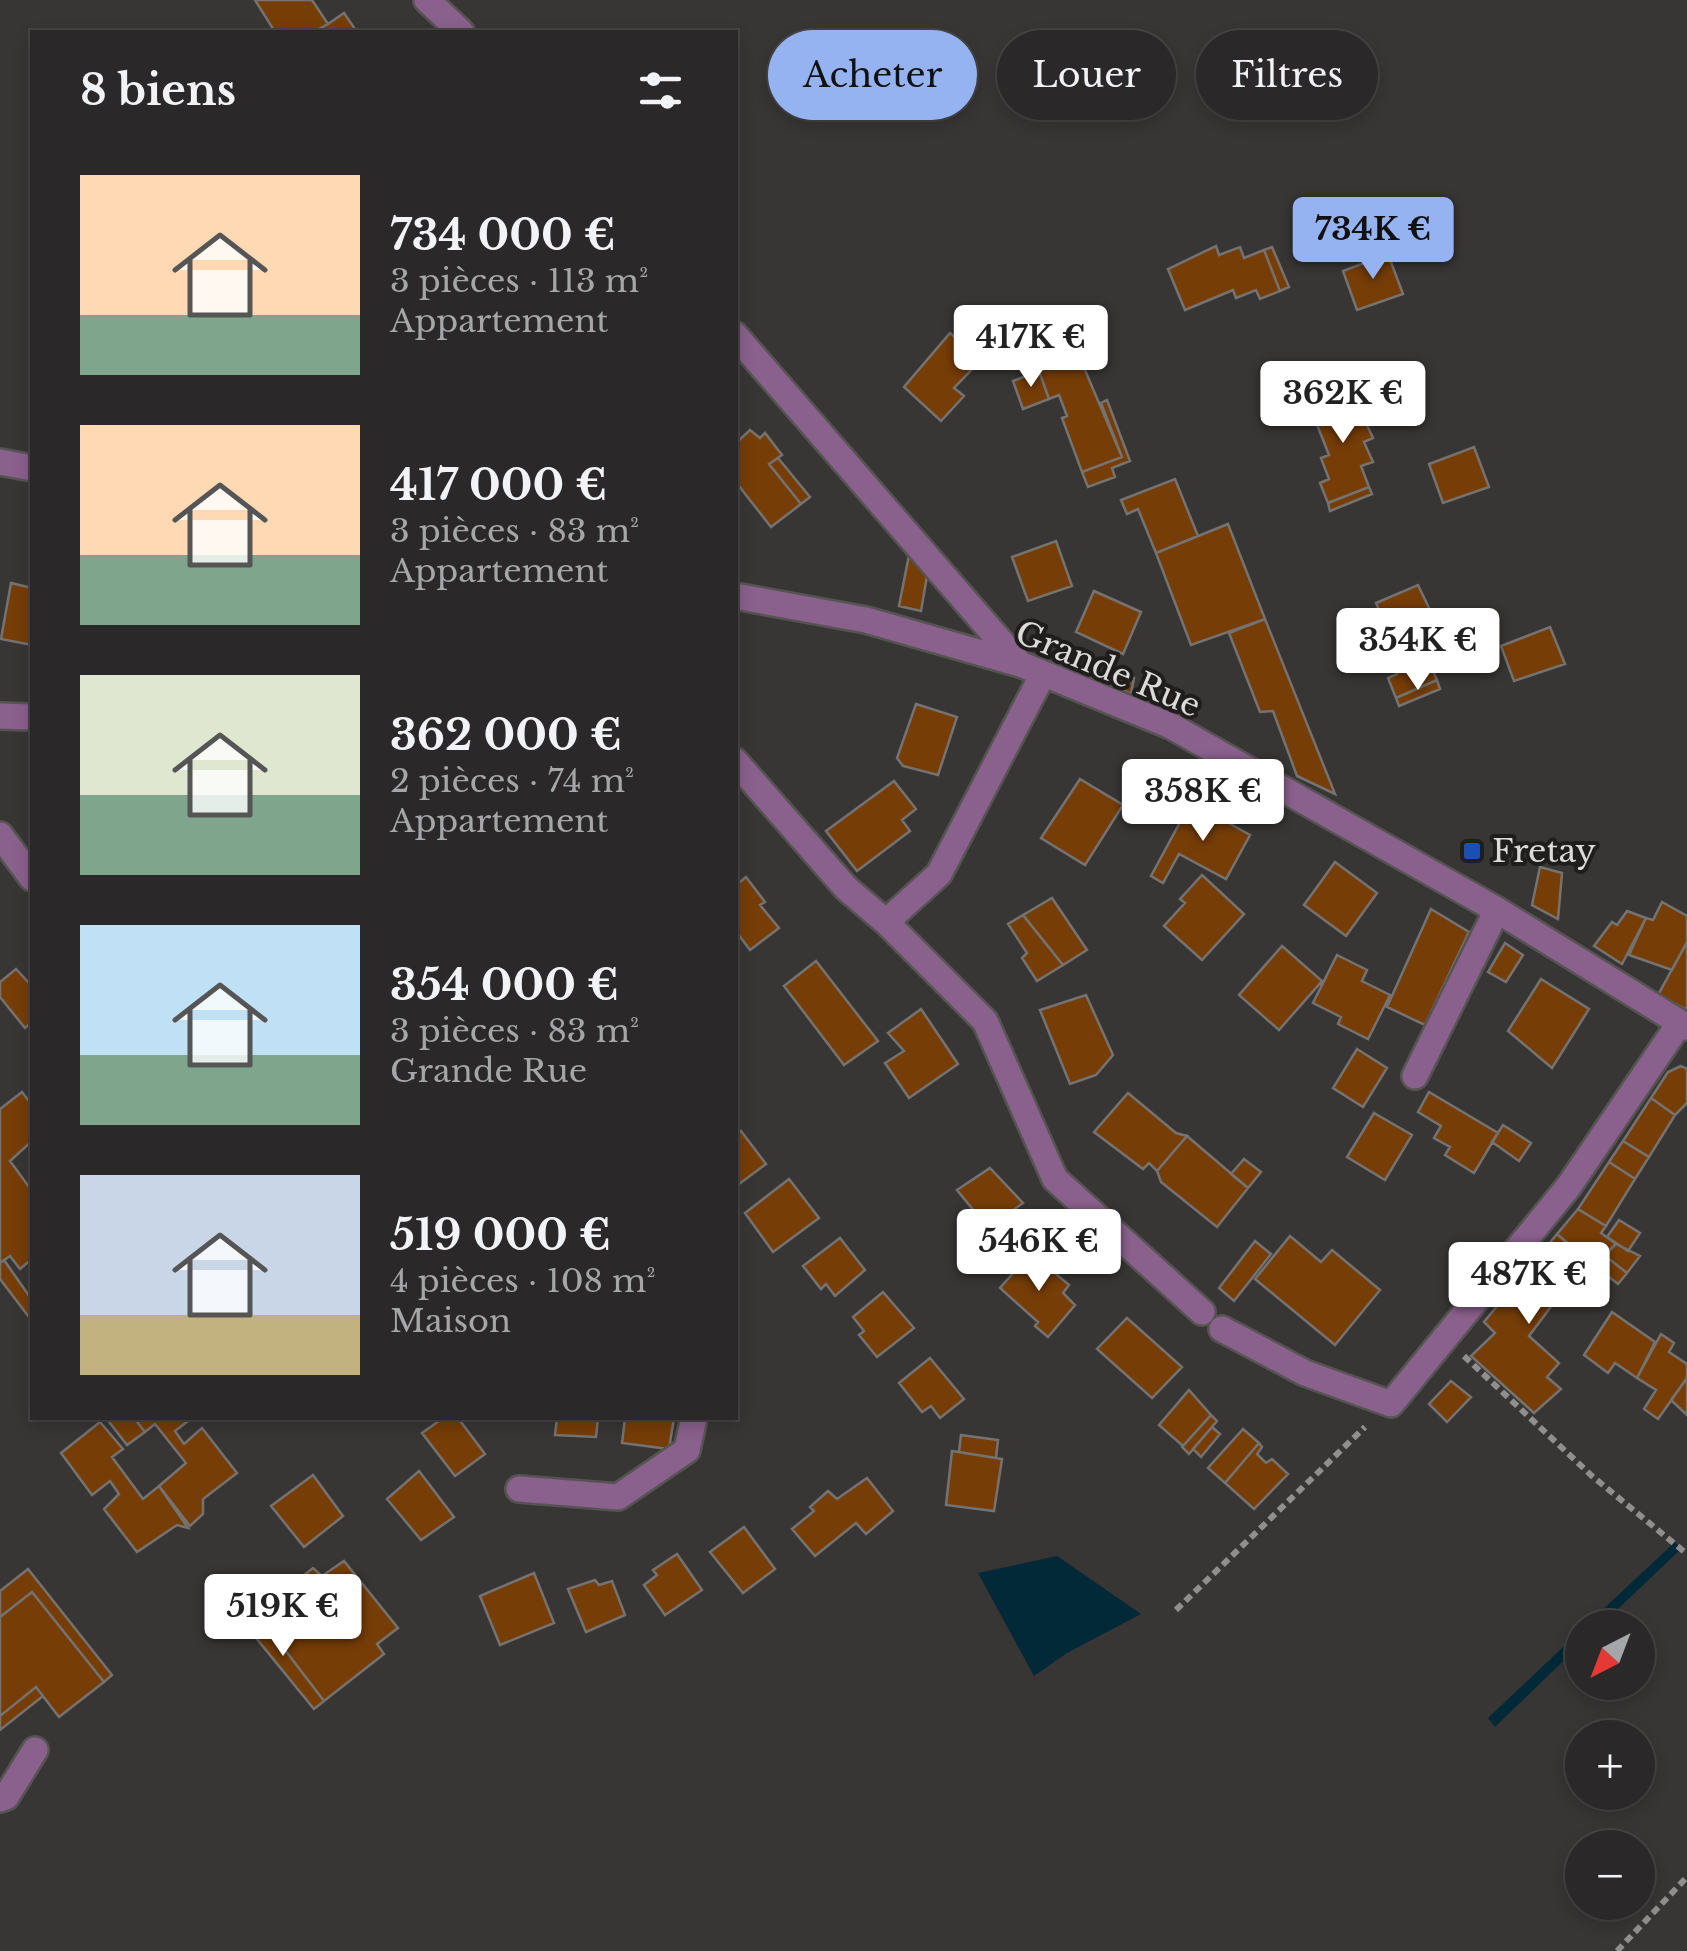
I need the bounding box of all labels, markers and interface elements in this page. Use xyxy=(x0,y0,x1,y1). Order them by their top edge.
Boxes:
chip: Acheter xyxy=(768,30,977,120)
chip: Louer xyxy=(997,30,1176,120)
chip: Filtres xyxy=(1196,30,1378,120)
icon: filters xyxy=(633,63,688,118)
text: 8 biens xyxy=(80,64,236,116)
pin: 734K € xyxy=(1292,197,1454,282)
text: 734 000 € xyxy=(390,209,616,261)
text: 734K € xyxy=(1315,209,1431,249)
icon: home xyxy=(160,215,280,335)
text: 3 pièces · 113 m² xyxy=(390,261,648,301)
text: Appartement xyxy=(390,301,608,341)
pin: 417K € xyxy=(950,305,1112,390)
text: 417K € xyxy=(976,317,1086,357)
pin: 362K € xyxy=(1262,361,1424,446)
text: 362K € xyxy=(1282,373,1404,413)
text: 417 000 € xyxy=(390,459,607,511)
icon: home xyxy=(160,465,280,585)
text: 3 pièces · 83 m² xyxy=(390,511,639,551)
text: Appartement xyxy=(390,551,608,591)
pin: 354K € xyxy=(1337,608,1499,693)
street label: Grande Rue xyxy=(1010,612,1206,726)
text: 354K € xyxy=(1358,620,1478,660)
text: 362 000 € xyxy=(390,709,622,761)
icon: home xyxy=(160,715,280,835)
pin: 358K € xyxy=(1122,759,1284,844)
text: 2 pièces · 74 m² xyxy=(390,761,634,801)
text: 358K € xyxy=(1144,771,1262,811)
text: Appartement xyxy=(390,801,608,841)
place label: Fretay xyxy=(1492,831,1597,871)
marker: Fretay xyxy=(1461,840,1483,862)
text: 354 000 € xyxy=(390,959,619,1011)
icon: home xyxy=(160,965,280,1085)
text: 3 pièces · 83 m² xyxy=(390,1011,639,1051)
text: Grande Rue xyxy=(390,1051,587,1091)
text: 519 000 € xyxy=(390,1209,611,1261)
pin: 546K € xyxy=(958,1209,1120,1294)
icon: home xyxy=(160,1215,280,1335)
text: 546K € xyxy=(979,1221,1099,1261)
pin: 487K € xyxy=(1448,1242,1610,1327)
text: 487K € xyxy=(1471,1254,1587,1294)
text: 4 pièces · 108 m² xyxy=(390,1261,656,1301)
text: Maison xyxy=(390,1301,511,1341)
pin: 519K € xyxy=(202,1574,364,1659)
text: 519K € xyxy=(226,1586,340,1626)
north arrow xyxy=(1565,1610,1655,1700)
map controls xyxy=(1565,1610,1655,1920)
button: + xyxy=(1565,1720,1655,1810)
button: − xyxy=(1565,1830,1655,1920)

